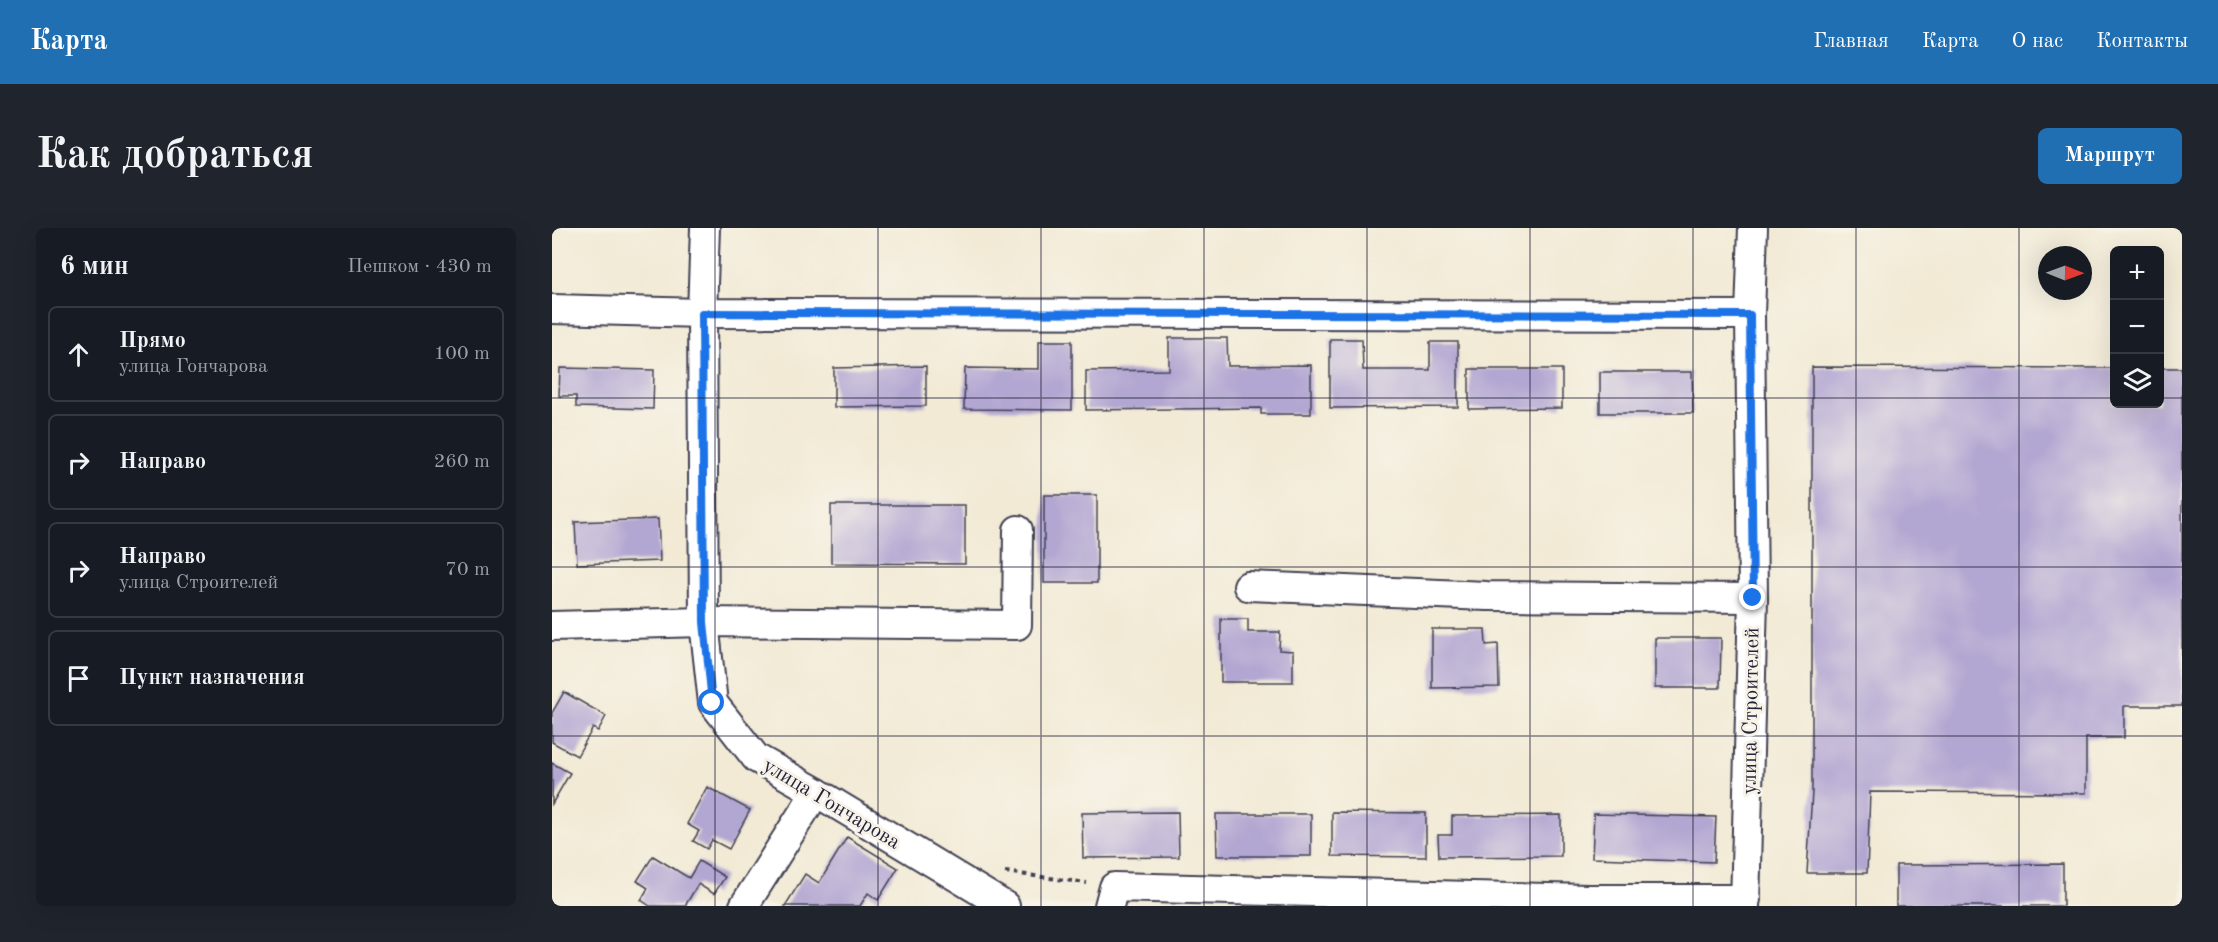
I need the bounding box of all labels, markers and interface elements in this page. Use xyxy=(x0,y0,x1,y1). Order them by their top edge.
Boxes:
text: Карта xyxy=(30,28,108,56)
text: Главная xyxy=(1813,31,1889,52)
text: Карта xyxy=(1922,31,1979,52)
text: О нас xyxy=(2012,31,2063,52)
text: Контакты xyxy=(2096,31,2188,52)
button: Маршрут xyxy=(2038,128,2182,184)
text: Как добраться xyxy=(36,135,313,177)
north arrow xyxy=(2038,246,2092,300)
map controls xyxy=(2110,246,2164,408)
button: + xyxy=(2110,246,2164,300)
text: 6 мин xyxy=(60,254,129,280)
text: Пешком · 430 m xyxy=(347,257,492,277)
button: − xyxy=(2110,300,2164,354)
text: Прямо xyxy=(119,330,186,352)
icon: ahead xyxy=(62,338,95,371)
text: 100 m xyxy=(434,344,490,364)
button: layers xyxy=(2110,354,2164,408)
text: улица Гончарова xyxy=(119,357,268,377)
icon: right xyxy=(62,446,95,479)
text: Направо xyxy=(119,451,206,473)
text: 260 m xyxy=(434,452,490,472)
text: Направо xyxy=(119,546,206,568)
icon: right xyxy=(62,554,95,587)
text: 70 m xyxy=(445,560,490,580)
text: улица Строителей xyxy=(119,573,278,593)
route end xyxy=(1739,584,1765,610)
street label: улица Строителей xyxy=(1740,627,1763,795)
icon: arrive xyxy=(62,662,95,695)
text: Пункт назначения xyxy=(119,667,305,689)
route start xyxy=(698,689,724,715)
street label: улица Гончарова xyxy=(759,755,904,854)

